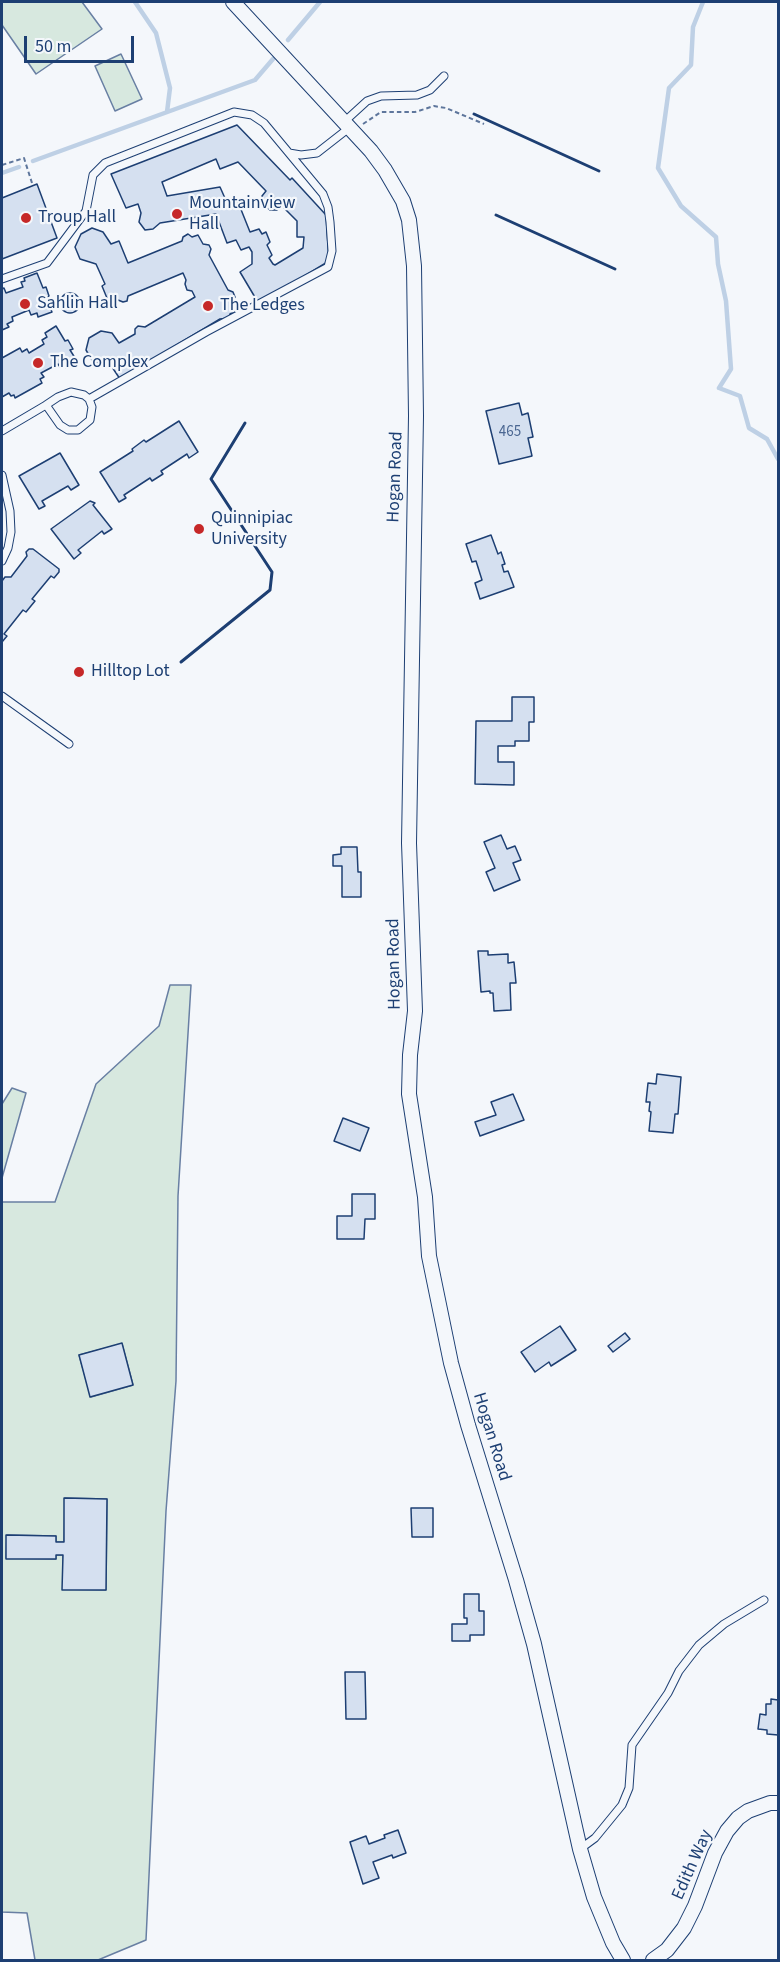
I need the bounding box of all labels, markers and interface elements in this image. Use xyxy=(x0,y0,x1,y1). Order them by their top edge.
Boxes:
scale bar xyxy=(27,24,136,62)
text: 50 m xyxy=(35,34,71,59)
place label: Mountainview Hall xyxy=(189,193,295,236)
place label: Troup Hall xyxy=(38,207,116,229)
marker: Mountainview Hall xyxy=(170,207,184,221)
marker: Troup Hall xyxy=(19,211,33,225)
place label: Sahlin Hall xyxy=(37,293,118,315)
place label: The Ledges xyxy=(220,295,305,317)
marker: Sahlin Hall xyxy=(18,297,32,311)
marker: The Ledges xyxy=(201,299,215,313)
place label: The Complex xyxy=(50,352,148,374)
marker: The Complex xyxy=(31,356,45,370)
house number: 465 xyxy=(499,424,521,442)
street label: Hogan Road xyxy=(384,431,408,523)
place label: Quinnipiac University xyxy=(211,508,293,550)
marker: Quinnipiac University xyxy=(192,522,206,536)
place label: Hilltop Lot xyxy=(91,661,170,683)
marker: Hilltop Lot xyxy=(72,665,86,679)
street label: Hogan Road xyxy=(383,918,407,1010)
street label: Hogan Road xyxy=(467,1390,515,1484)
street label: Edith Way xyxy=(668,1827,718,1903)

